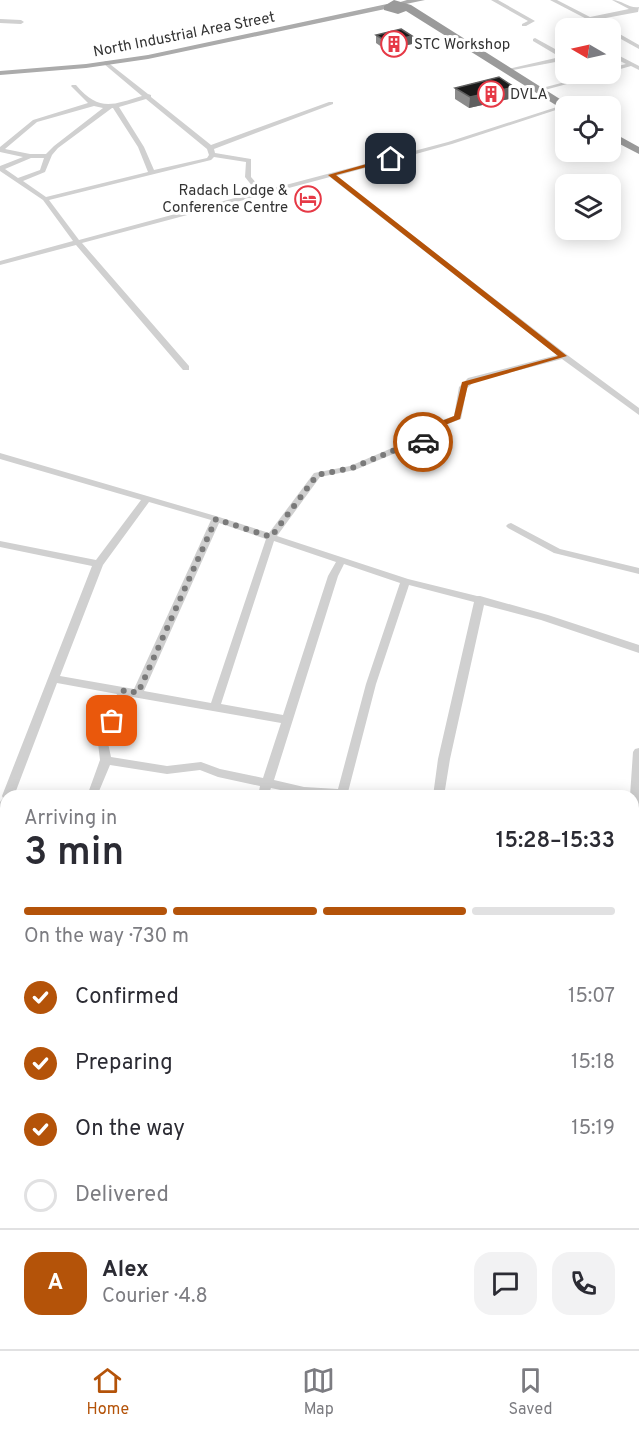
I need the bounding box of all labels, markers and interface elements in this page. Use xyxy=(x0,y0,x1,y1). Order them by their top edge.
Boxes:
street label: North Industrial Area Street xyxy=(92,9,277,62)
north arrow xyxy=(555,18,621,84)
map controls xyxy=(555,18,621,240)
building icon: STC Workshop xyxy=(379,29,409,59)
place label: STC Workshop xyxy=(414,36,510,55)
building icon: DVLA xyxy=(476,79,506,109)
place label: DVLA xyxy=(510,86,548,105)
button: locate xyxy=(555,96,621,162)
pin xyxy=(365,133,416,184)
icon: home xyxy=(374,142,407,175)
button: layers xyxy=(555,174,621,240)
place label: Radach Lodge & Conference Centre xyxy=(162,182,288,218)
hotel icon: Radach Lodge & Conference Centre xyxy=(293,184,323,214)
courier xyxy=(393,412,453,472)
icon: car xyxy=(407,426,440,459)
pin xyxy=(86,695,137,746)
icon: bag xyxy=(95,704,128,737)
text: Arriving in xyxy=(24,806,117,832)
text: 15:28–15:33 xyxy=(496,828,615,855)
text: 3 min xyxy=(24,830,124,879)
text: On the way · 730 m xyxy=(24,924,189,950)
icon: check xyxy=(24,981,57,1014)
text: Confirmed xyxy=(75,984,179,1011)
text: 15:07 xyxy=(568,984,615,1010)
icon: check xyxy=(24,1047,57,1080)
text: Preparing xyxy=(75,1050,173,1077)
text: 15:18 xyxy=(571,1050,615,1076)
icon: check xyxy=(24,1113,57,1146)
text: On the way xyxy=(75,1116,185,1143)
text: 15:19 xyxy=(571,1116,615,1142)
text: Delivered xyxy=(75,1182,169,1209)
button: chat xyxy=(474,1252,537,1315)
button: phone xyxy=(552,1252,615,1315)
text: Alex xyxy=(102,1257,149,1284)
text: A xyxy=(48,1270,63,1297)
text: Courier · 4.8 xyxy=(102,1284,208,1310)
tab: Home xyxy=(87,1364,129,1420)
tab: Map xyxy=(302,1364,335,1420)
tab: Saved xyxy=(508,1364,552,1420)

